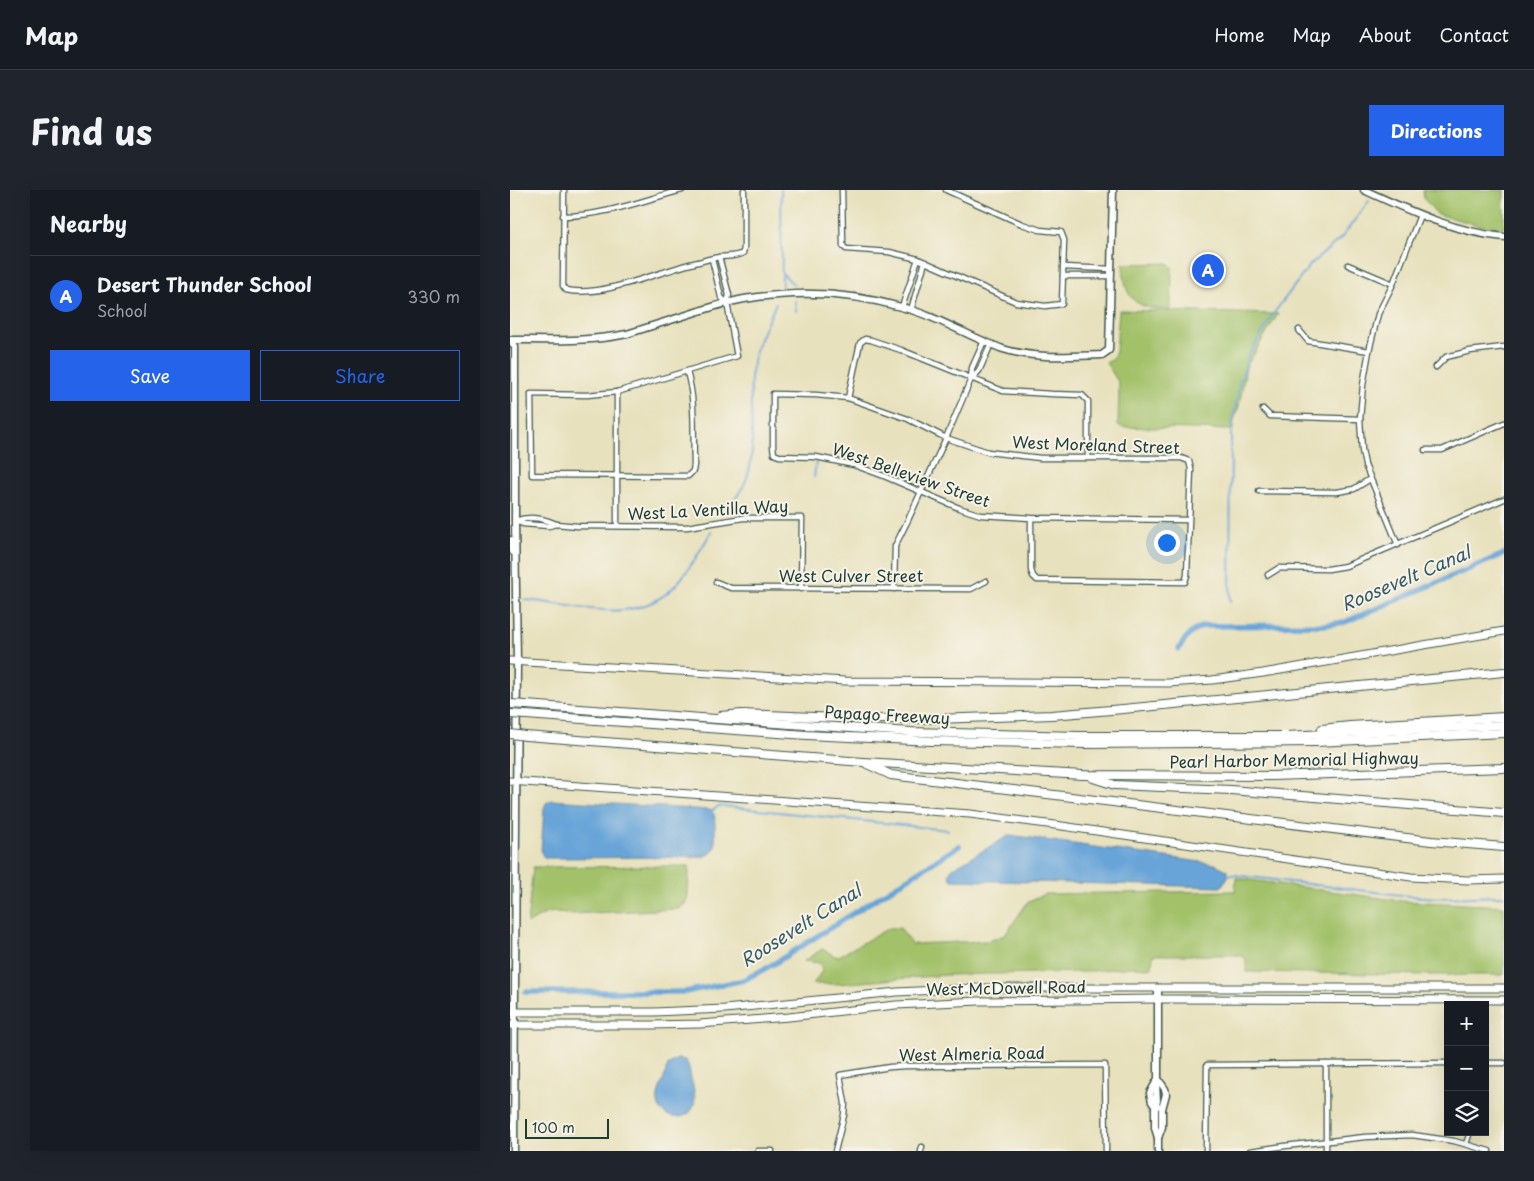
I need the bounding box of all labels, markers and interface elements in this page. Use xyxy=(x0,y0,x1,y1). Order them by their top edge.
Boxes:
text: Map xyxy=(25,17,78,53)
text: Home xyxy=(1214,21,1264,48)
text: Map xyxy=(1292,21,1331,48)
text: About xyxy=(1359,21,1411,48)
text: Contact xyxy=(1439,21,1509,48)
text: Find us xyxy=(30,104,152,157)
button: Directions xyxy=(1369,105,1504,156)
text: Nearby xyxy=(50,207,127,239)
pin: A xyxy=(1192,251,1224,289)
text: Desert Thunder School xyxy=(97,270,312,298)
text: A xyxy=(60,284,72,308)
text: 330 m xyxy=(407,284,460,308)
text: School xyxy=(97,298,147,322)
button: Save xyxy=(50,350,250,401)
button: Share xyxy=(260,350,460,401)
street label: West Moreland Street xyxy=(1012,429,1181,459)
street label: West Belleview Street xyxy=(829,436,994,513)
street label: West La Ventilla Way xyxy=(627,493,789,525)
your location xyxy=(1154,530,1180,556)
water label: Roosevelt Canal xyxy=(1337,537,1477,617)
street label: West Culver Street xyxy=(779,563,924,587)
street label: Papago Freeway xyxy=(824,699,950,729)
street label: Pearl Harbor Memorial Highway xyxy=(1169,745,1419,773)
water label: Roosevelt Canal xyxy=(735,875,868,973)
street label: West McDowell Road xyxy=(926,974,1086,1000)
map controls xyxy=(1444,1001,1489,1136)
button: + xyxy=(1444,1001,1489,1046)
street label: West Almeria Road xyxy=(899,1040,1045,1066)
button: − xyxy=(1444,1046,1489,1091)
button: layers xyxy=(1444,1091,1489,1136)
scale bar xyxy=(525,1116,609,1139)
text: 100 m xyxy=(532,1117,575,1138)

